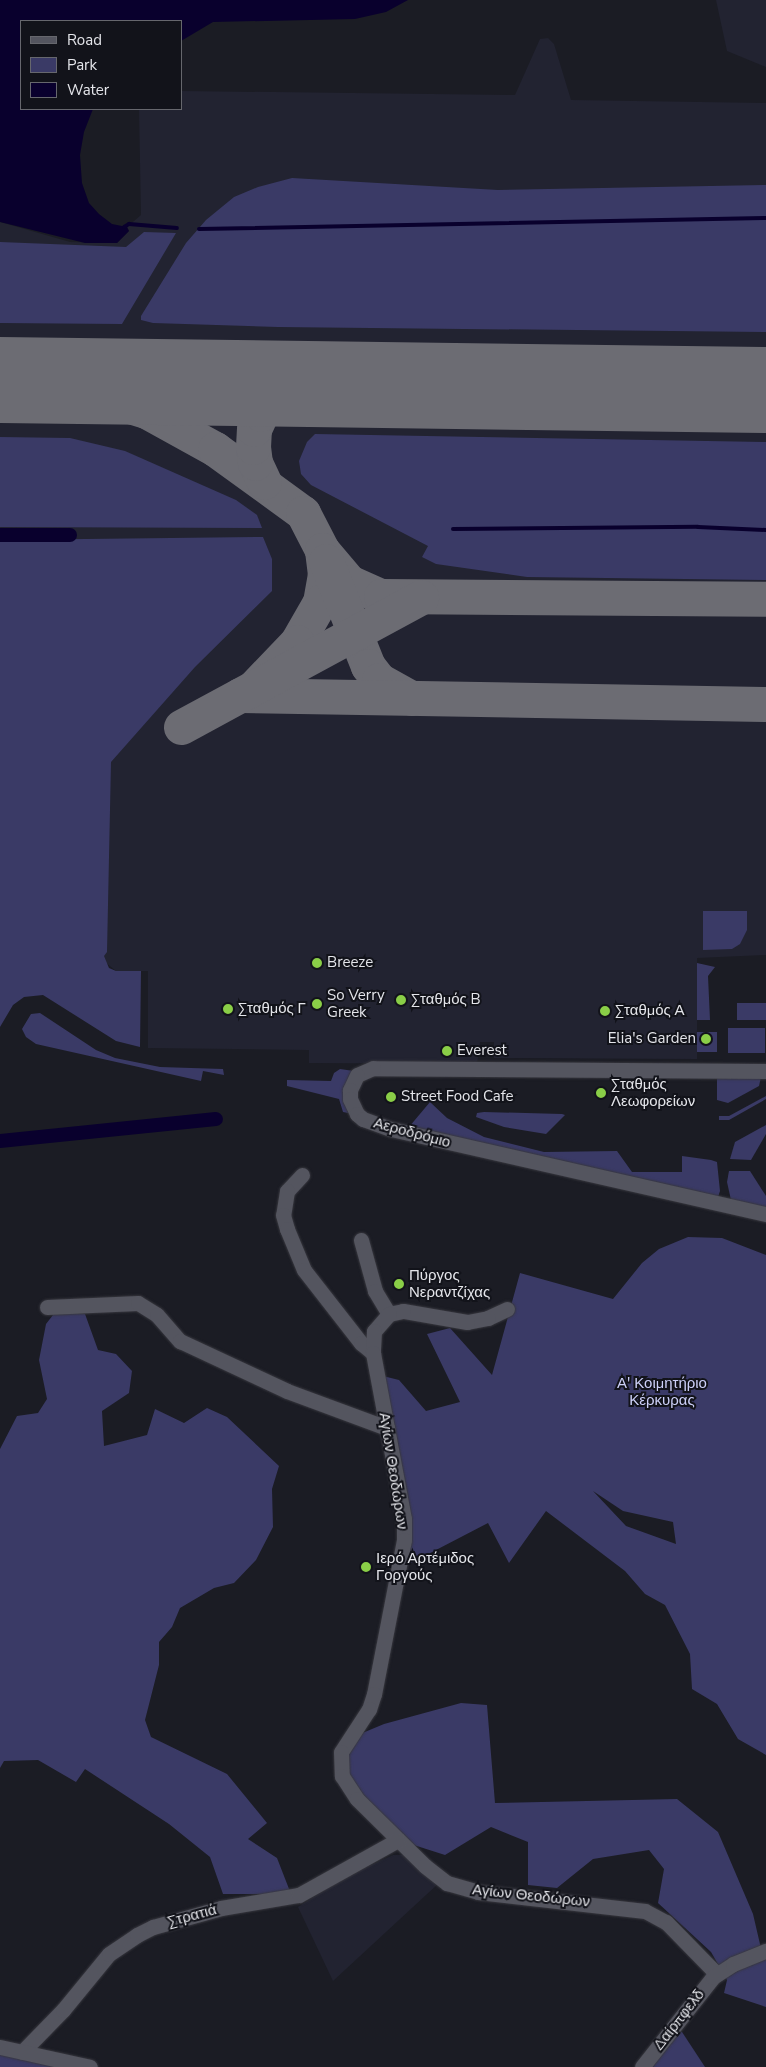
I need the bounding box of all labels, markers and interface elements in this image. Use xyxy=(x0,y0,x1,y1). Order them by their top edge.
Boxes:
legend xyxy=(20,20,182,110)
text: Road xyxy=(67,30,102,50)
text: Park xyxy=(67,55,97,75)
text: Water xyxy=(67,80,109,100)
place label: Breeze xyxy=(327,954,373,972)
marker: Breeze xyxy=(311,957,323,969)
place label: So Verry Greek xyxy=(327,986,385,1021)
place label: Σταθμός B xyxy=(411,991,481,1009)
marker: Σταθμός B xyxy=(395,994,407,1006)
marker: So Verry Greek xyxy=(311,998,323,1010)
place label: Σταθμός Γ xyxy=(238,1000,306,1018)
place label: Σταθμός Α xyxy=(615,1002,685,1020)
marker: Σταθμός Γ xyxy=(222,1003,234,1015)
marker: Σταθμός Α xyxy=(599,1005,611,1017)
place label: Elia's Garden xyxy=(608,1030,696,1048)
marker: Elia's Garden xyxy=(700,1033,712,1045)
place label: Everest xyxy=(457,1042,507,1060)
marker: Everest xyxy=(441,1045,453,1057)
place label: Σταθμός Λεωφορείων xyxy=(611,1075,695,1110)
marker: Σταθμός Λεωφορείων xyxy=(595,1087,607,1099)
place label: Street Food Cafe xyxy=(401,1088,514,1106)
marker: Street Food Cafe xyxy=(385,1091,397,1103)
street label: Αεροδρόμιο xyxy=(372,1114,452,1152)
place label: Πύργος Νεραντζίχας xyxy=(409,1266,490,1301)
marker: Πύργος Νεραντζίχας xyxy=(393,1278,405,1290)
park label: Α' Κοιμητήριο Κέρκυρας xyxy=(617,1374,707,1409)
street label: Αγίων Θεοδώρων xyxy=(375,1411,411,1531)
place label: Ιερό Αρτέμιδος Γοργούς xyxy=(376,1549,474,1584)
marker: Ιερό Αρτέμιδος Γοργούς xyxy=(360,1561,372,1573)
street label: Αγίων Θεοδώρων xyxy=(471,1881,591,1911)
street label: Στρατιά xyxy=(165,1901,219,1931)
street label: Δαίρπφελδ xyxy=(650,1986,708,2054)

